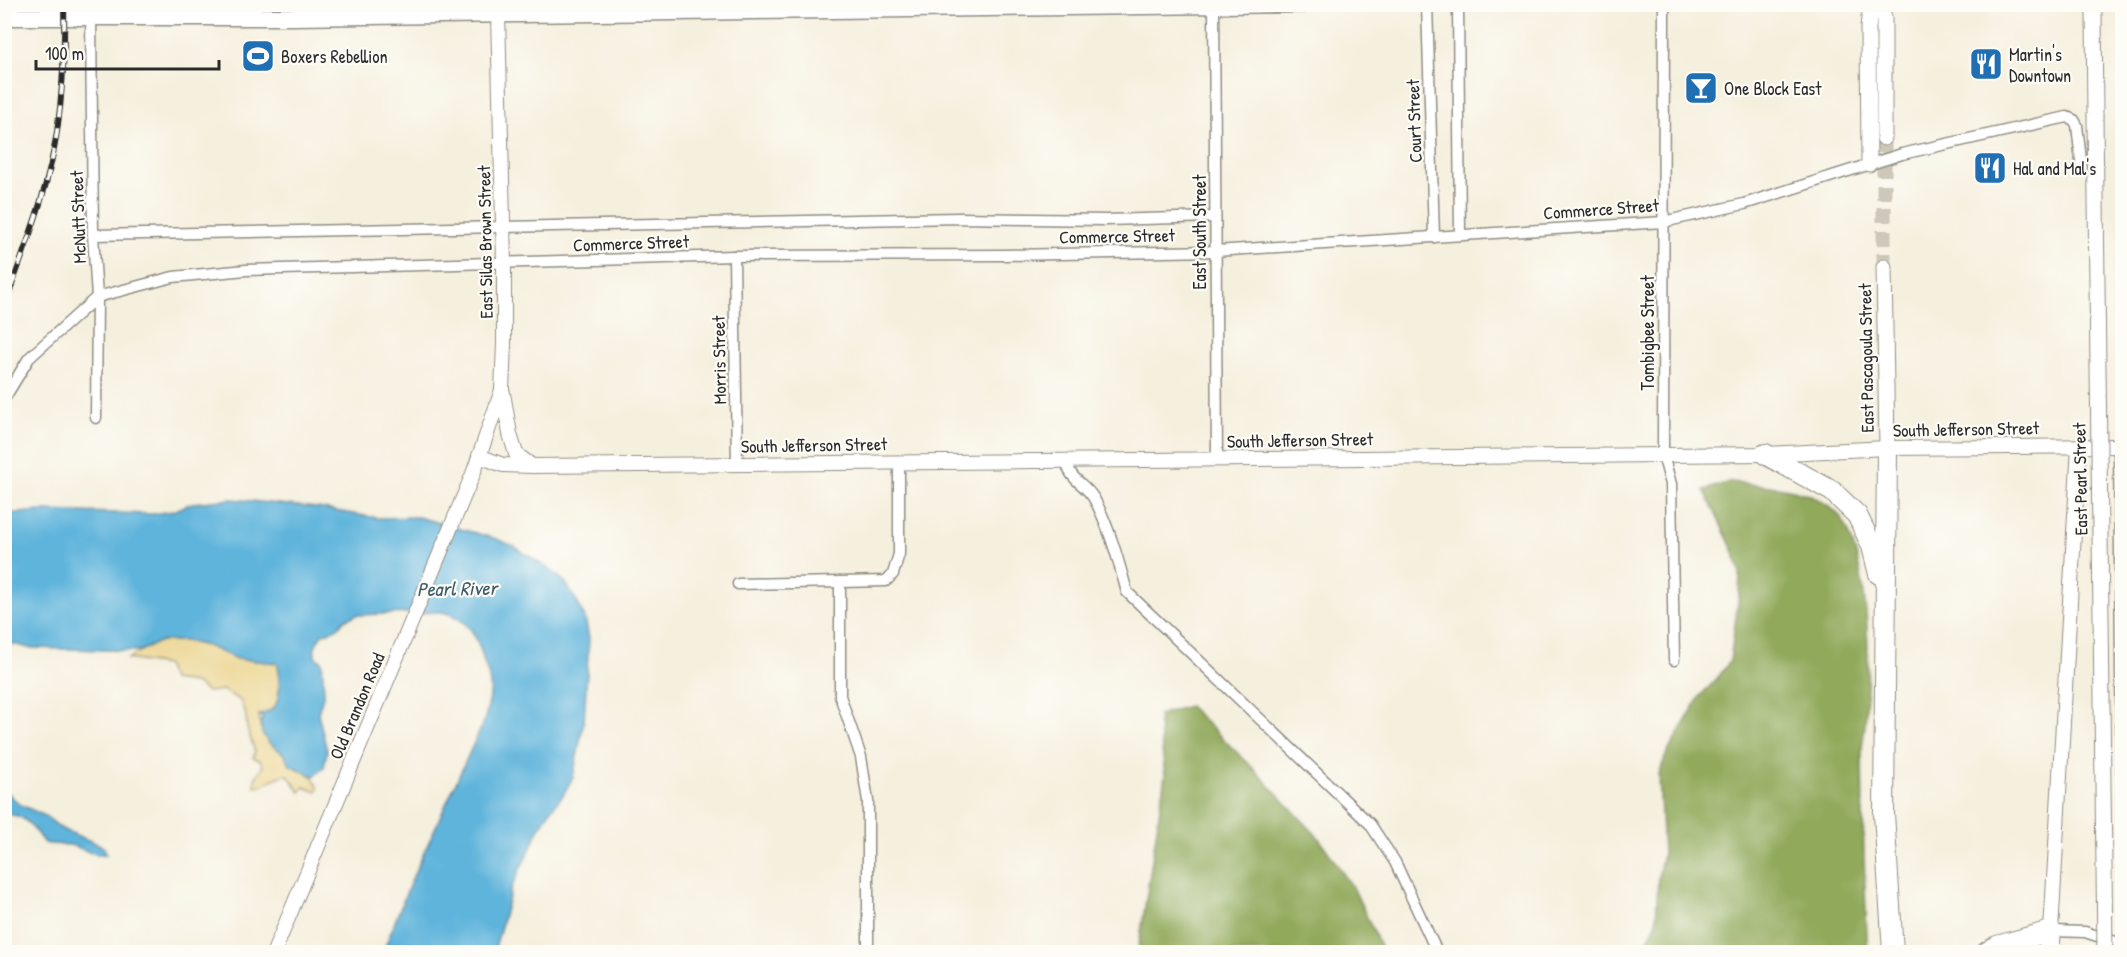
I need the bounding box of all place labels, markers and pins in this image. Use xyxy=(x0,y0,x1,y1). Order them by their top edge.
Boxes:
sports icon: Boxers Rebellion xyxy=(240,38,276,74)
place label: Martin's Downtown xyxy=(2009,42,2071,88)
place label: Boxers Rebellion xyxy=(281,44,388,69)
restaurant icon: Martin's Downtown xyxy=(1968,46,2004,82)
bar icon: One Block East xyxy=(1683,70,1719,106)
place label: One Block East xyxy=(1724,76,1822,101)
restaurant icon: Hal and Mal's xyxy=(1972,150,2008,186)
place label: Hal and Mal's xyxy=(2013,156,2096,181)

